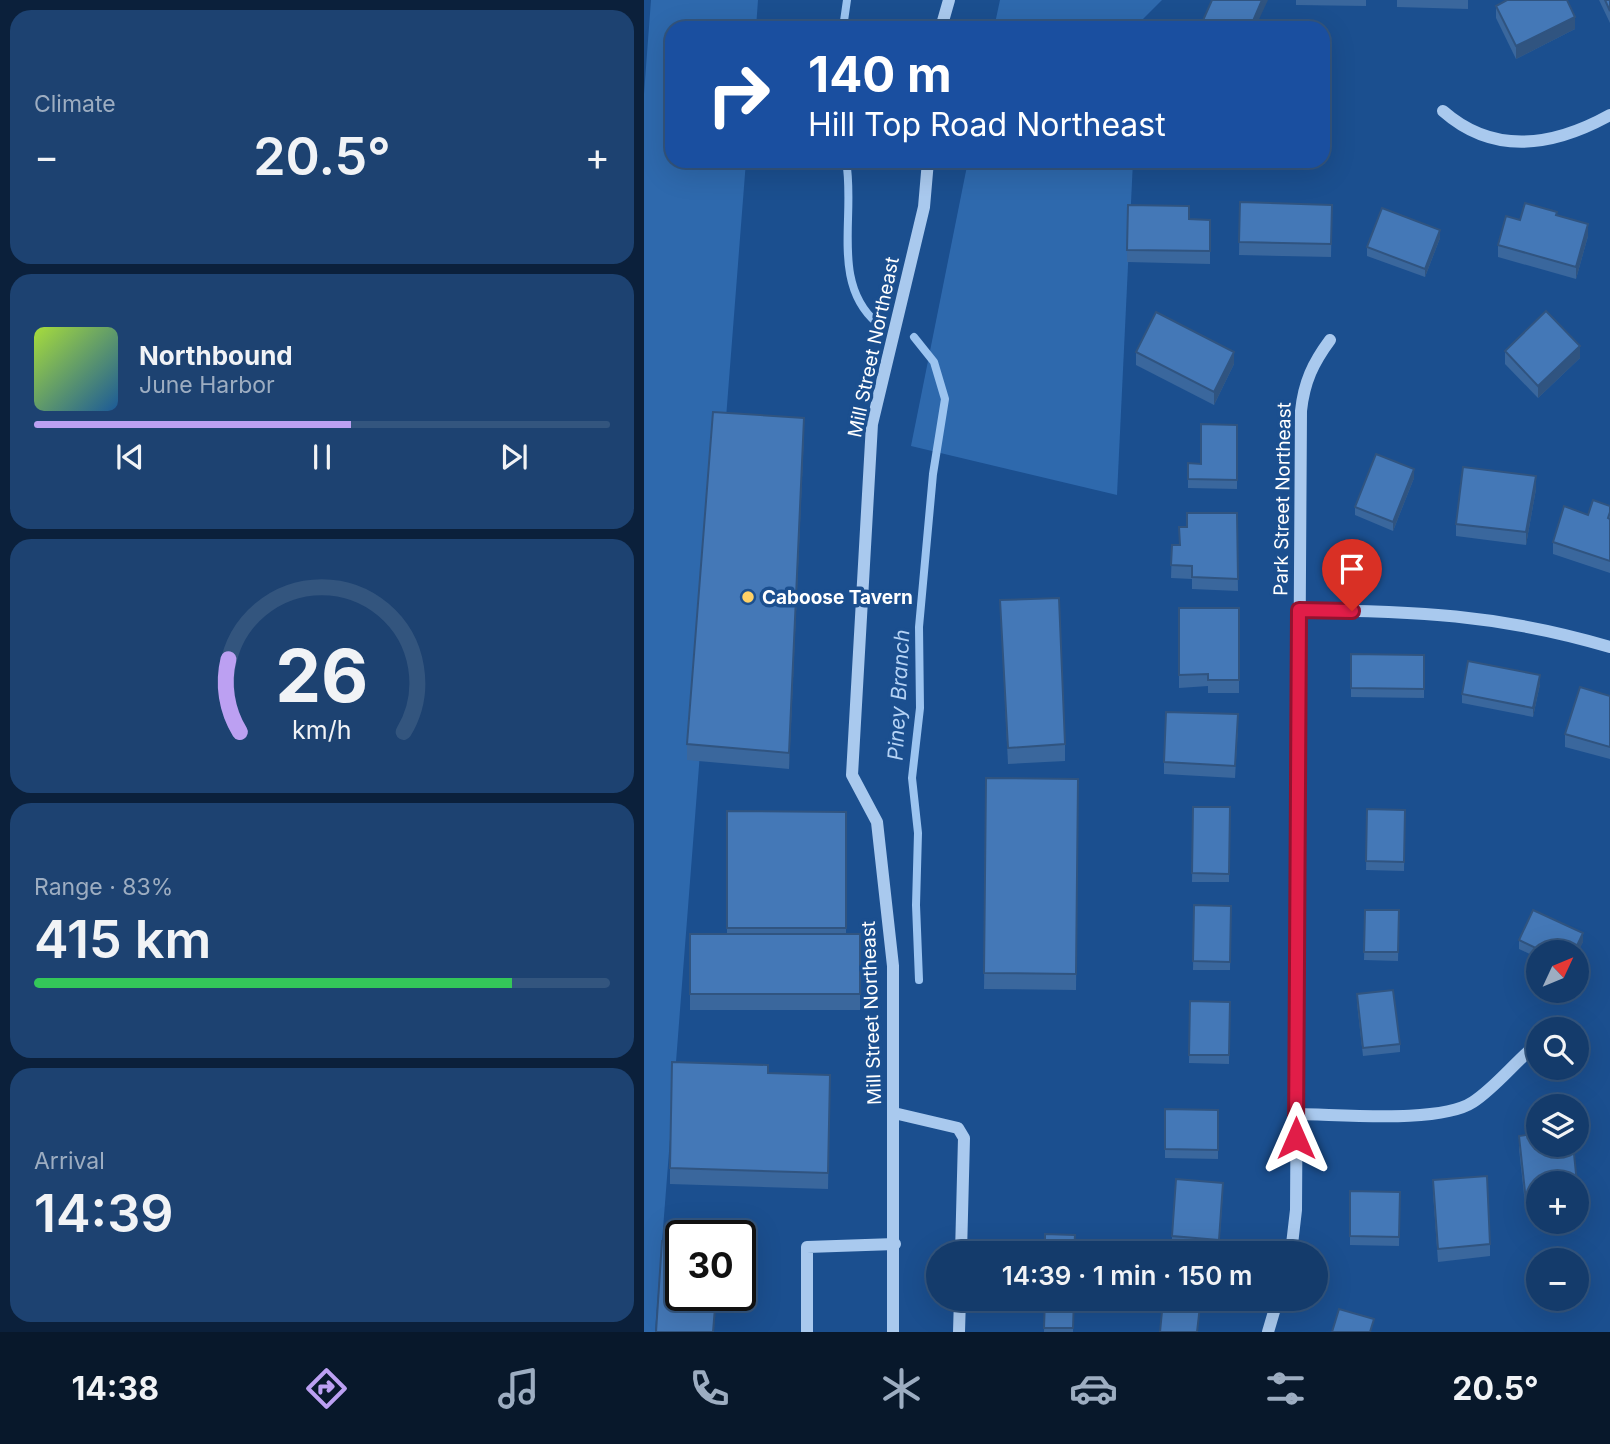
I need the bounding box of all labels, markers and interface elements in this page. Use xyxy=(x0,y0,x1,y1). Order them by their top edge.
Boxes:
text: 140 m xyxy=(808,45,952,104)
icon: right xyxy=(693,49,784,140)
text: Climate xyxy=(34,90,116,118)
text: Hill Top Road Northeast xyxy=(808,105,1166,144)
text: 20.5° xyxy=(253,125,391,188)
text: − xyxy=(34,133,59,179)
text: + xyxy=(585,133,610,179)
street label: Mill Street Northeast xyxy=(843,255,904,440)
text: Northbound xyxy=(139,340,293,371)
text: June Harbor xyxy=(139,371,275,399)
street label: Park Street Northeast xyxy=(1269,402,1296,596)
icon: previous xyxy=(111,438,149,476)
icon: pause xyxy=(303,438,341,476)
icon: next xyxy=(495,438,533,476)
pin xyxy=(1322,539,1382,611)
icon: arrive xyxy=(1333,550,1371,588)
place label: Caboose Tavern xyxy=(762,586,913,609)
marker: Caboose Tavern xyxy=(740,589,756,605)
water label: Piney Branch xyxy=(883,629,914,761)
text: 26 xyxy=(275,631,369,720)
text: km/h xyxy=(292,715,352,745)
text: Range · 83% xyxy=(34,873,173,901)
text: 415 km xyxy=(34,908,211,971)
street label: Mill Street Northeast xyxy=(857,921,886,1105)
north arrow xyxy=(1526,940,1589,1003)
map controls xyxy=(1526,940,1589,1311)
button: search xyxy=(1526,1017,1589,1080)
button: layers xyxy=(1526,1094,1589,1157)
position arrow xyxy=(1259,1101,1333,1175)
text: Arrival xyxy=(34,1147,105,1175)
button: + xyxy=(1526,1171,1589,1234)
text: 14:39 xyxy=(34,1182,174,1245)
speed limit sign: 30 xyxy=(665,1220,756,1311)
button: − xyxy=(1526,1248,1589,1311)
text: 14:39 · 1 min · 150 m xyxy=(1002,1260,1252,1291)
icon: directions xyxy=(302,1364,351,1413)
icon: music xyxy=(494,1364,543,1413)
icon: phone xyxy=(685,1364,734,1413)
icon: climate xyxy=(877,1364,926,1413)
icon: car xyxy=(1069,1364,1118,1413)
icon: filters xyxy=(1261,1364,1310,1413)
text: 14:38 xyxy=(71,1369,159,1408)
text: 20.5° xyxy=(1452,1369,1539,1408)

